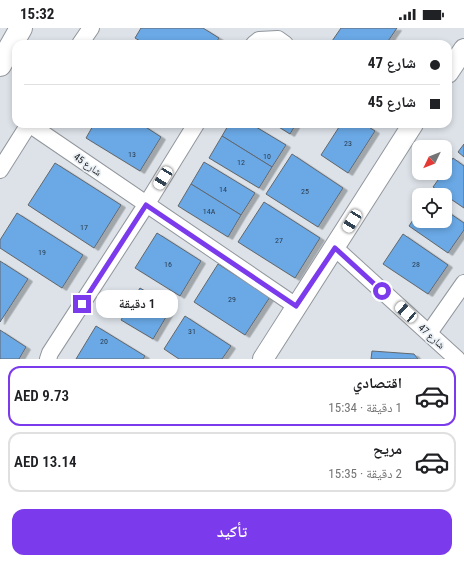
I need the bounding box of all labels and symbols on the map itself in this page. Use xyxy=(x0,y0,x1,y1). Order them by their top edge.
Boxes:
house number: 23 xyxy=(344,139,352,148)
north arrow xyxy=(412,140,452,180)
house number: 13 xyxy=(128,150,136,159)
street label: شارع 45 xyxy=(71,151,104,179)
house number: 10 xyxy=(263,152,271,161)
house number: 12 xyxy=(237,158,245,167)
car xyxy=(152,165,174,191)
house number: 14 xyxy=(219,185,227,194)
house number: 25 xyxy=(301,187,309,196)
house number: 14A xyxy=(203,207,216,216)
car xyxy=(341,208,363,234)
house number: 17 xyxy=(80,223,88,232)
house number: 27 xyxy=(275,236,283,245)
house number: 19 xyxy=(38,248,46,257)
house number: 16 xyxy=(164,260,172,269)
house number: 28 xyxy=(412,260,420,269)
route start xyxy=(373,282,391,300)
callout: 1 دقيقة xyxy=(96,290,178,318)
route end xyxy=(73,295,91,313)
house number: 29 xyxy=(228,295,236,304)
car xyxy=(393,300,419,324)
street label: شارع 47 xyxy=(416,322,447,352)
house number: 31 xyxy=(188,327,196,336)
house number: 20 xyxy=(100,337,108,346)

